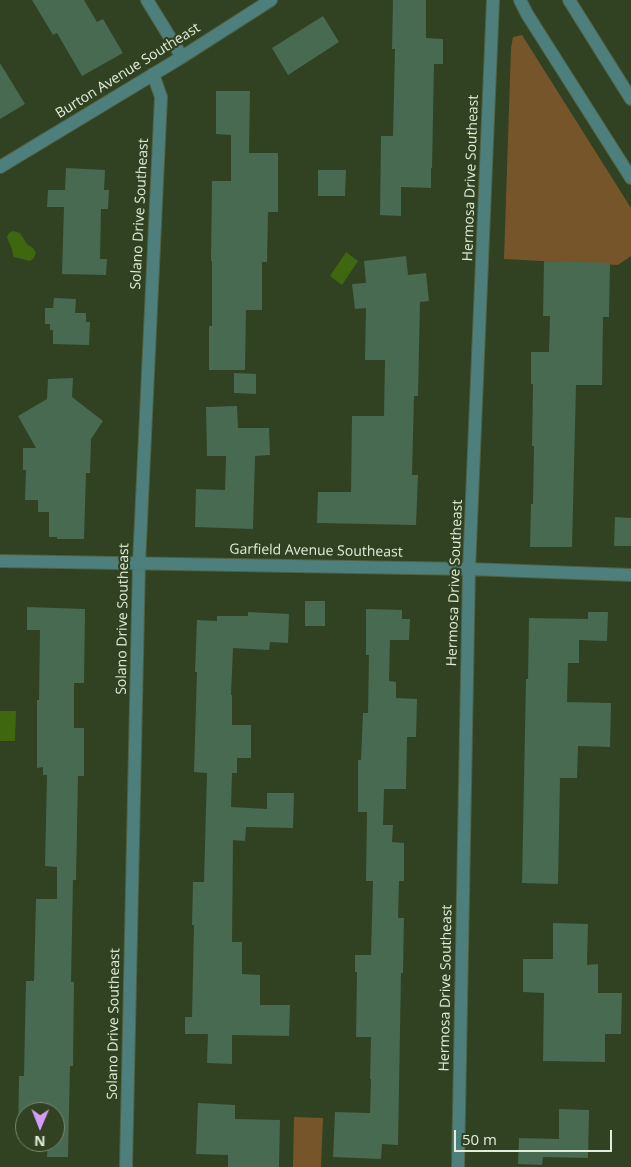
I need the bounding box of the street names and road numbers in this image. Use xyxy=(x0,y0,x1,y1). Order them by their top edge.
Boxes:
street label: Burton Avenue Southeast xyxy=(53,20,203,122)
street label: Hermosa Drive Southeast xyxy=(460,94,482,262)
street label: Solano Drive Southeast xyxy=(128,138,152,290)
street label: Hermosa Drive Southeast xyxy=(444,499,466,667)
street label: Garfield Avenue Southeast xyxy=(229,541,403,561)
street label: Solano Drive Southeast xyxy=(113,543,133,695)
street label: Hermosa Drive Southeast xyxy=(436,904,456,1072)
street label: Solano Drive Southeast xyxy=(104,948,124,1100)

